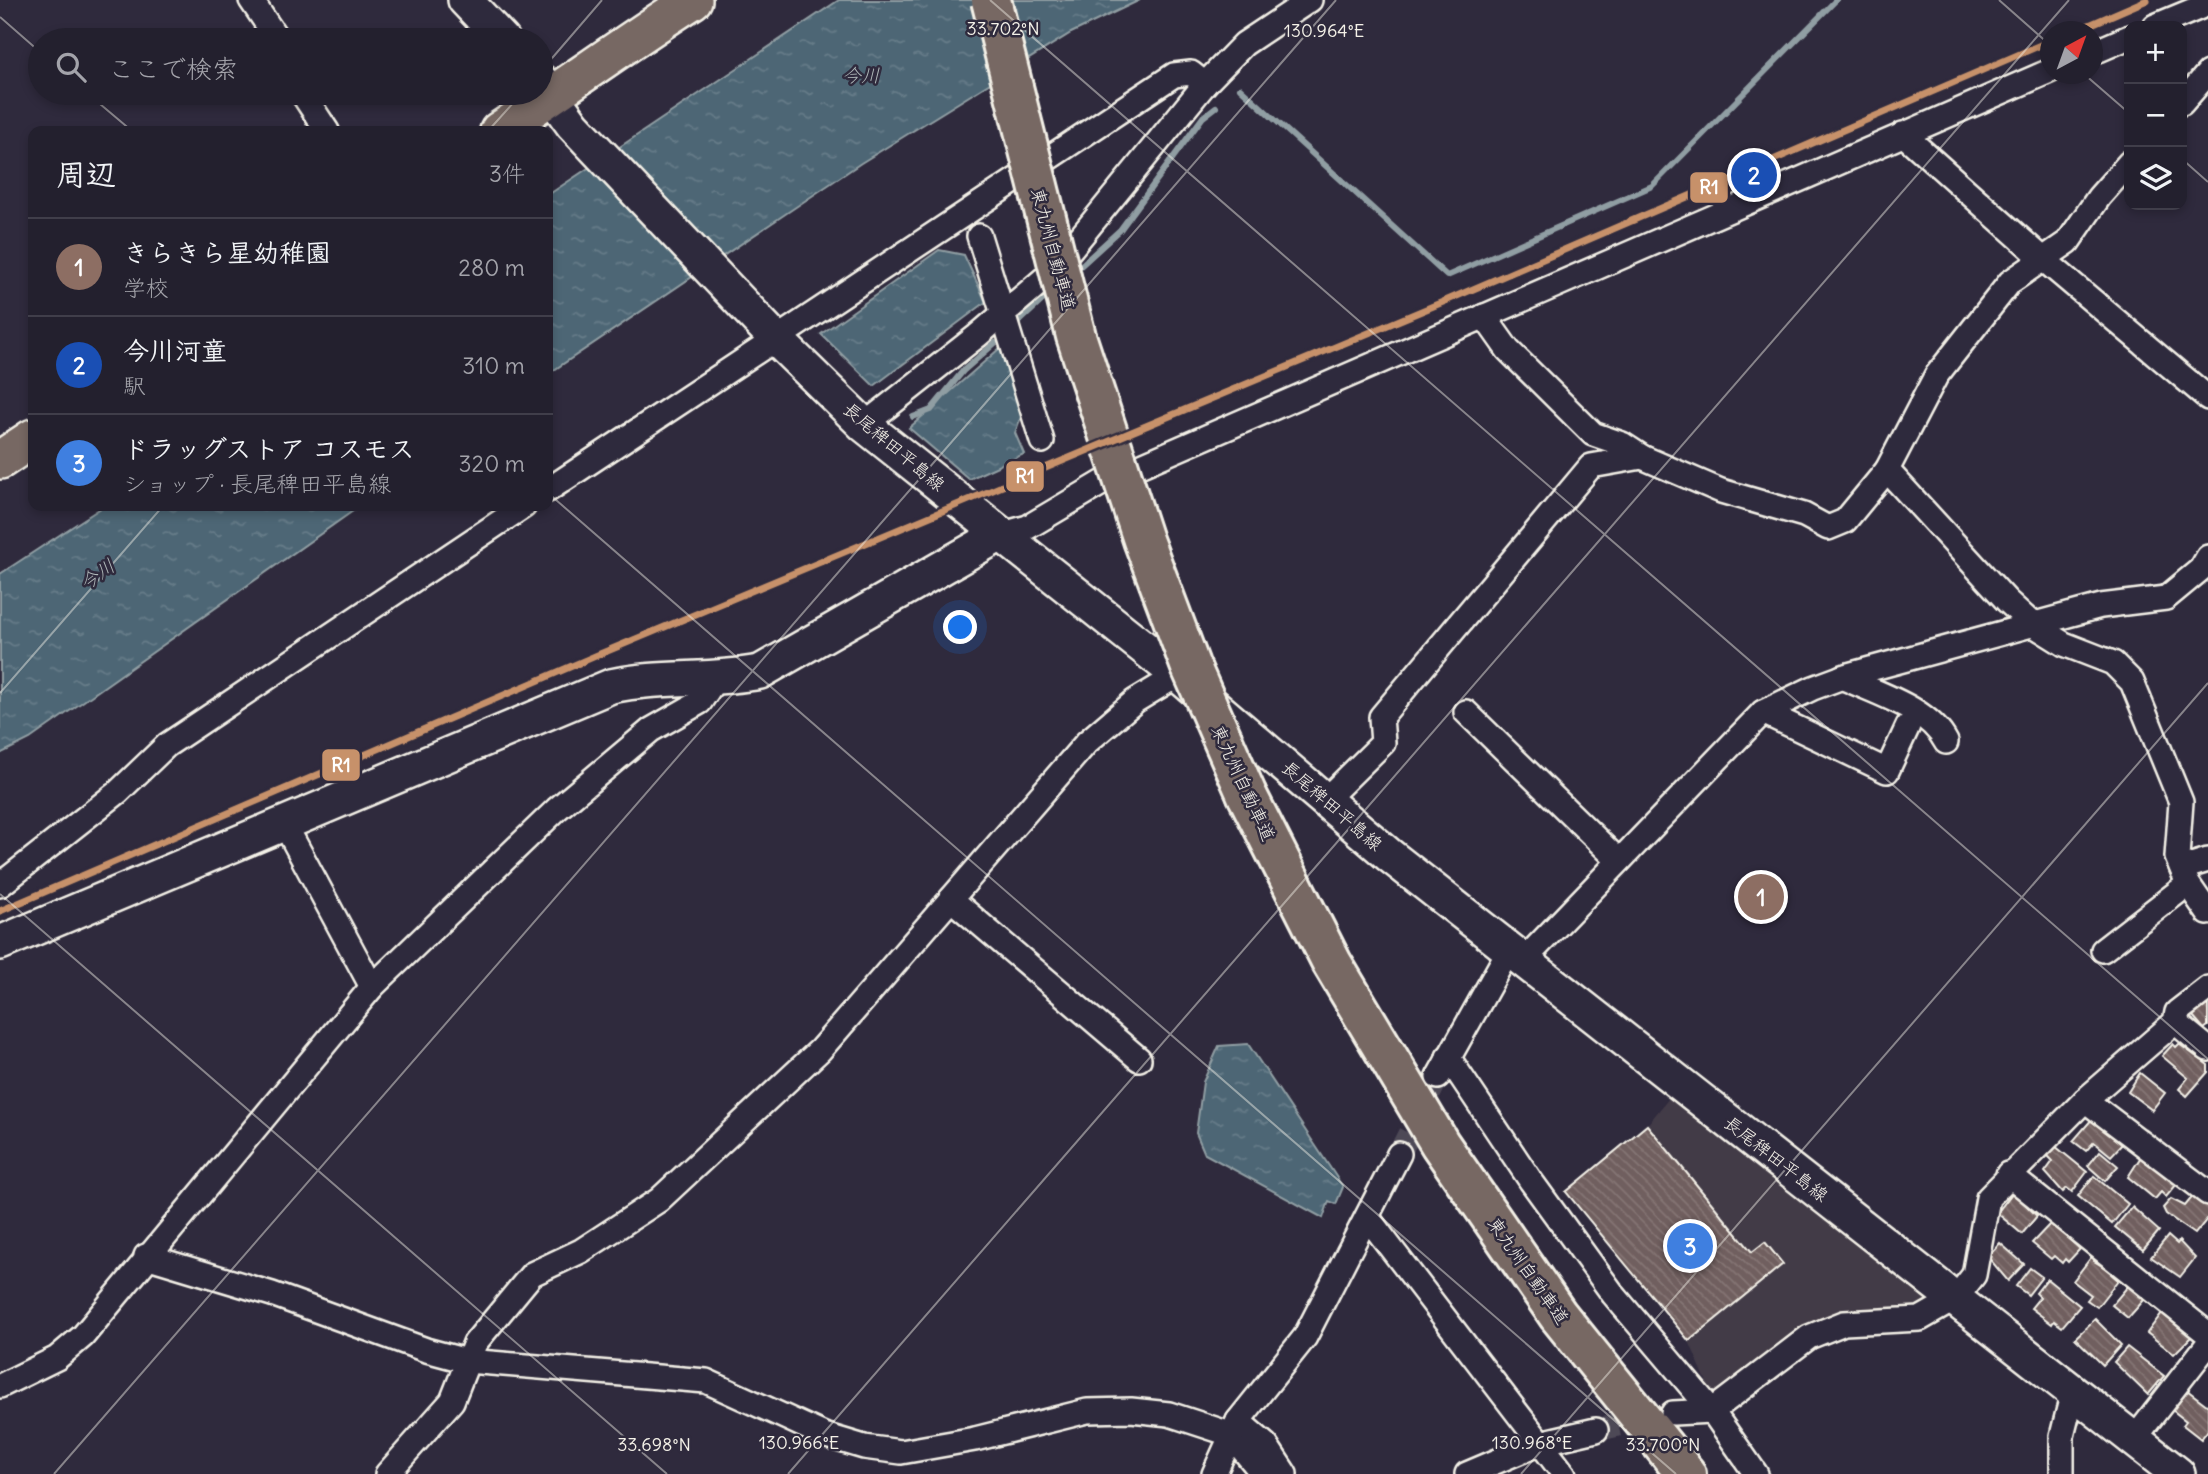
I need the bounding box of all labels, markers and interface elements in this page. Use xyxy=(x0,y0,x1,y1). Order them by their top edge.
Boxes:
text: 33.702°N xyxy=(966,17,1040,40)
text: 130.964°E xyxy=(1284,19,1364,42)
north arrow xyxy=(2040,21,2103,84)
map controls xyxy=(2124,21,2187,210)
button: + xyxy=(2124,21,2187,84)
search box xyxy=(28,28,553,105)
icon: search xyxy=(52,48,90,86)
text: ここで検索 xyxy=(108,52,238,85)
water label: 今川 xyxy=(842,63,880,87)
button: − xyxy=(2124,84,2187,147)
button: layers xyxy=(2124,147,2187,210)
pin: 2 xyxy=(1731,149,1777,201)
text: 周辺 xyxy=(56,155,116,193)
text: 3件 xyxy=(489,159,525,188)
line badge: R1 xyxy=(1689,171,1729,204)
text: R1 xyxy=(1699,175,1719,199)
street label: 東九州自動車道 xyxy=(1026,185,1081,313)
text: きらきら星幼稚園 xyxy=(123,236,331,269)
text: 1 xyxy=(74,253,84,282)
text: 280 m xyxy=(458,253,525,282)
text: 学校 xyxy=(123,273,169,302)
text: 今川河童 xyxy=(123,334,227,367)
text: 2 xyxy=(73,351,85,380)
text: 310 m xyxy=(462,351,525,380)
text: 駅 xyxy=(123,371,146,400)
street label: 長尾稗田平島線 xyxy=(839,397,950,496)
text: ドラッグストア コスモス xyxy=(123,432,415,465)
text: 3 xyxy=(72,449,86,478)
text: 320 m xyxy=(459,449,525,478)
line badge: R1 xyxy=(1005,460,1045,493)
text: R1 xyxy=(1015,464,1035,488)
text: ショップ · 長尾稗田平島線 xyxy=(123,469,391,498)
water label: 今川 xyxy=(75,553,119,595)
your location xyxy=(943,610,977,644)
street label: 東九州自動車道 xyxy=(1206,721,1281,845)
line badge: R1 xyxy=(321,748,361,782)
text: R1 xyxy=(331,753,351,777)
street label: 長尾稗田平島線 xyxy=(1277,756,1387,856)
pin: 1 xyxy=(1738,871,1784,923)
street label: 長尾稗田平島線 xyxy=(1720,1111,1833,1206)
street label: 東九州自動車道 xyxy=(1483,1213,1574,1329)
pin: 3 xyxy=(1667,1220,1713,1272)
text: 130.966°E xyxy=(759,1431,839,1454)
text: 130.968°E xyxy=(1492,1431,1572,1454)
text: 33.698°N xyxy=(617,1433,691,1456)
text: 33.700°N xyxy=(1625,1433,1701,1456)

